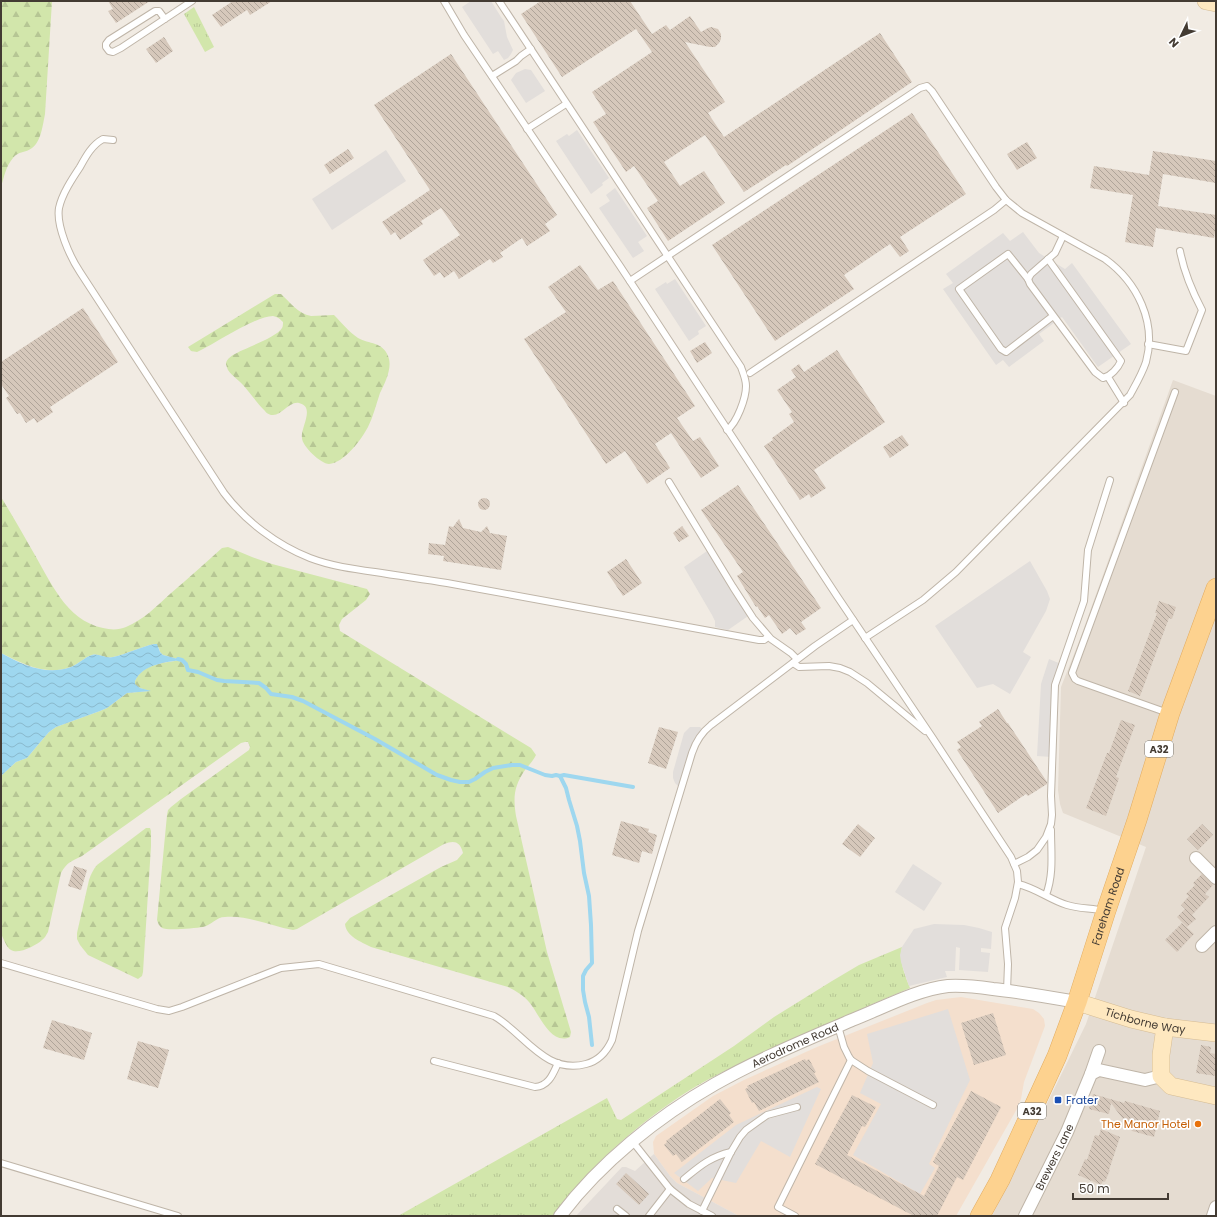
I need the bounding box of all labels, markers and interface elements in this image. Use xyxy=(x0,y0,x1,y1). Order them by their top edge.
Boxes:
north arrow xyxy=(1161,16,1201,56)
text: N xyxy=(1165,34,1182,51)
road number: A32 xyxy=(1145,741,1173,757)
street label: Fareham Road xyxy=(1088,865,1128,947)
street label: Tichborne Way xyxy=(1103,1003,1187,1037)
street label: Aerodrome Road xyxy=(749,1019,841,1072)
place label: Frater xyxy=(1066,1092,1098,1108)
marker: Frater xyxy=(1053,1095,1063,1105)
road number: A32 xyxy=(1018,1103,1046,1119)
place label: The Manor Hotel xyxy=(1101,1116,1190,1132)
marker: The Manor Hotel xyxy=(1193,1119,1203,1129)
street label: Brewers Lane xyxy=(1031,1121,1078,1193)
scale bar xyxy=(1073,1175,1168,1201)
text: 50 m xyxy=(1079,1180,1110,1197)

